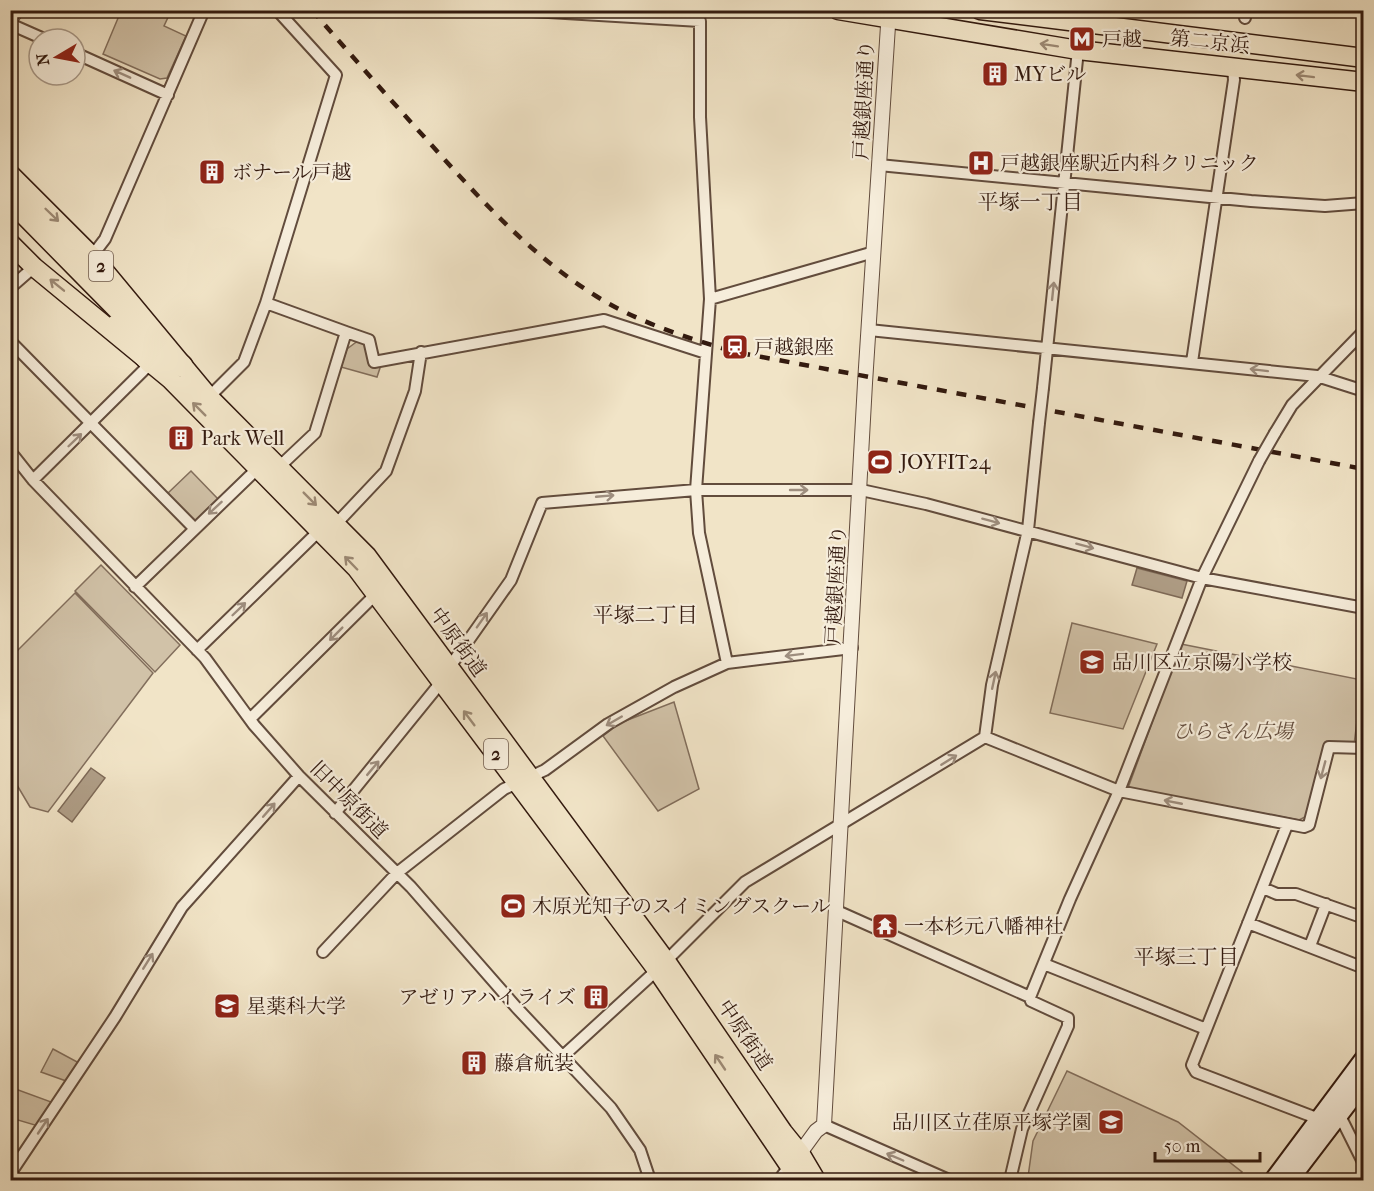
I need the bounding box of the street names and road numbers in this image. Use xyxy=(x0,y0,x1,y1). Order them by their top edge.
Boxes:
street label: 第二京浜 xyxy=(1169,26,1251,58)
street label: 戸越銀座通り xyxy=(849,39,879,161)
road number: 2 xyxy=(89,251,113,281)
street label: 戸越銀座通り xyxy=(821,524,851,646)
street label: 中原街道 xyxy=(425,603,491,681)
road number: 2 xyxy=(484,739,508,769)
street label: 旧中原街道 xyxy=(306,757,392,843)
street label: 中原街道 xyxy=(713,995,777,1075)

